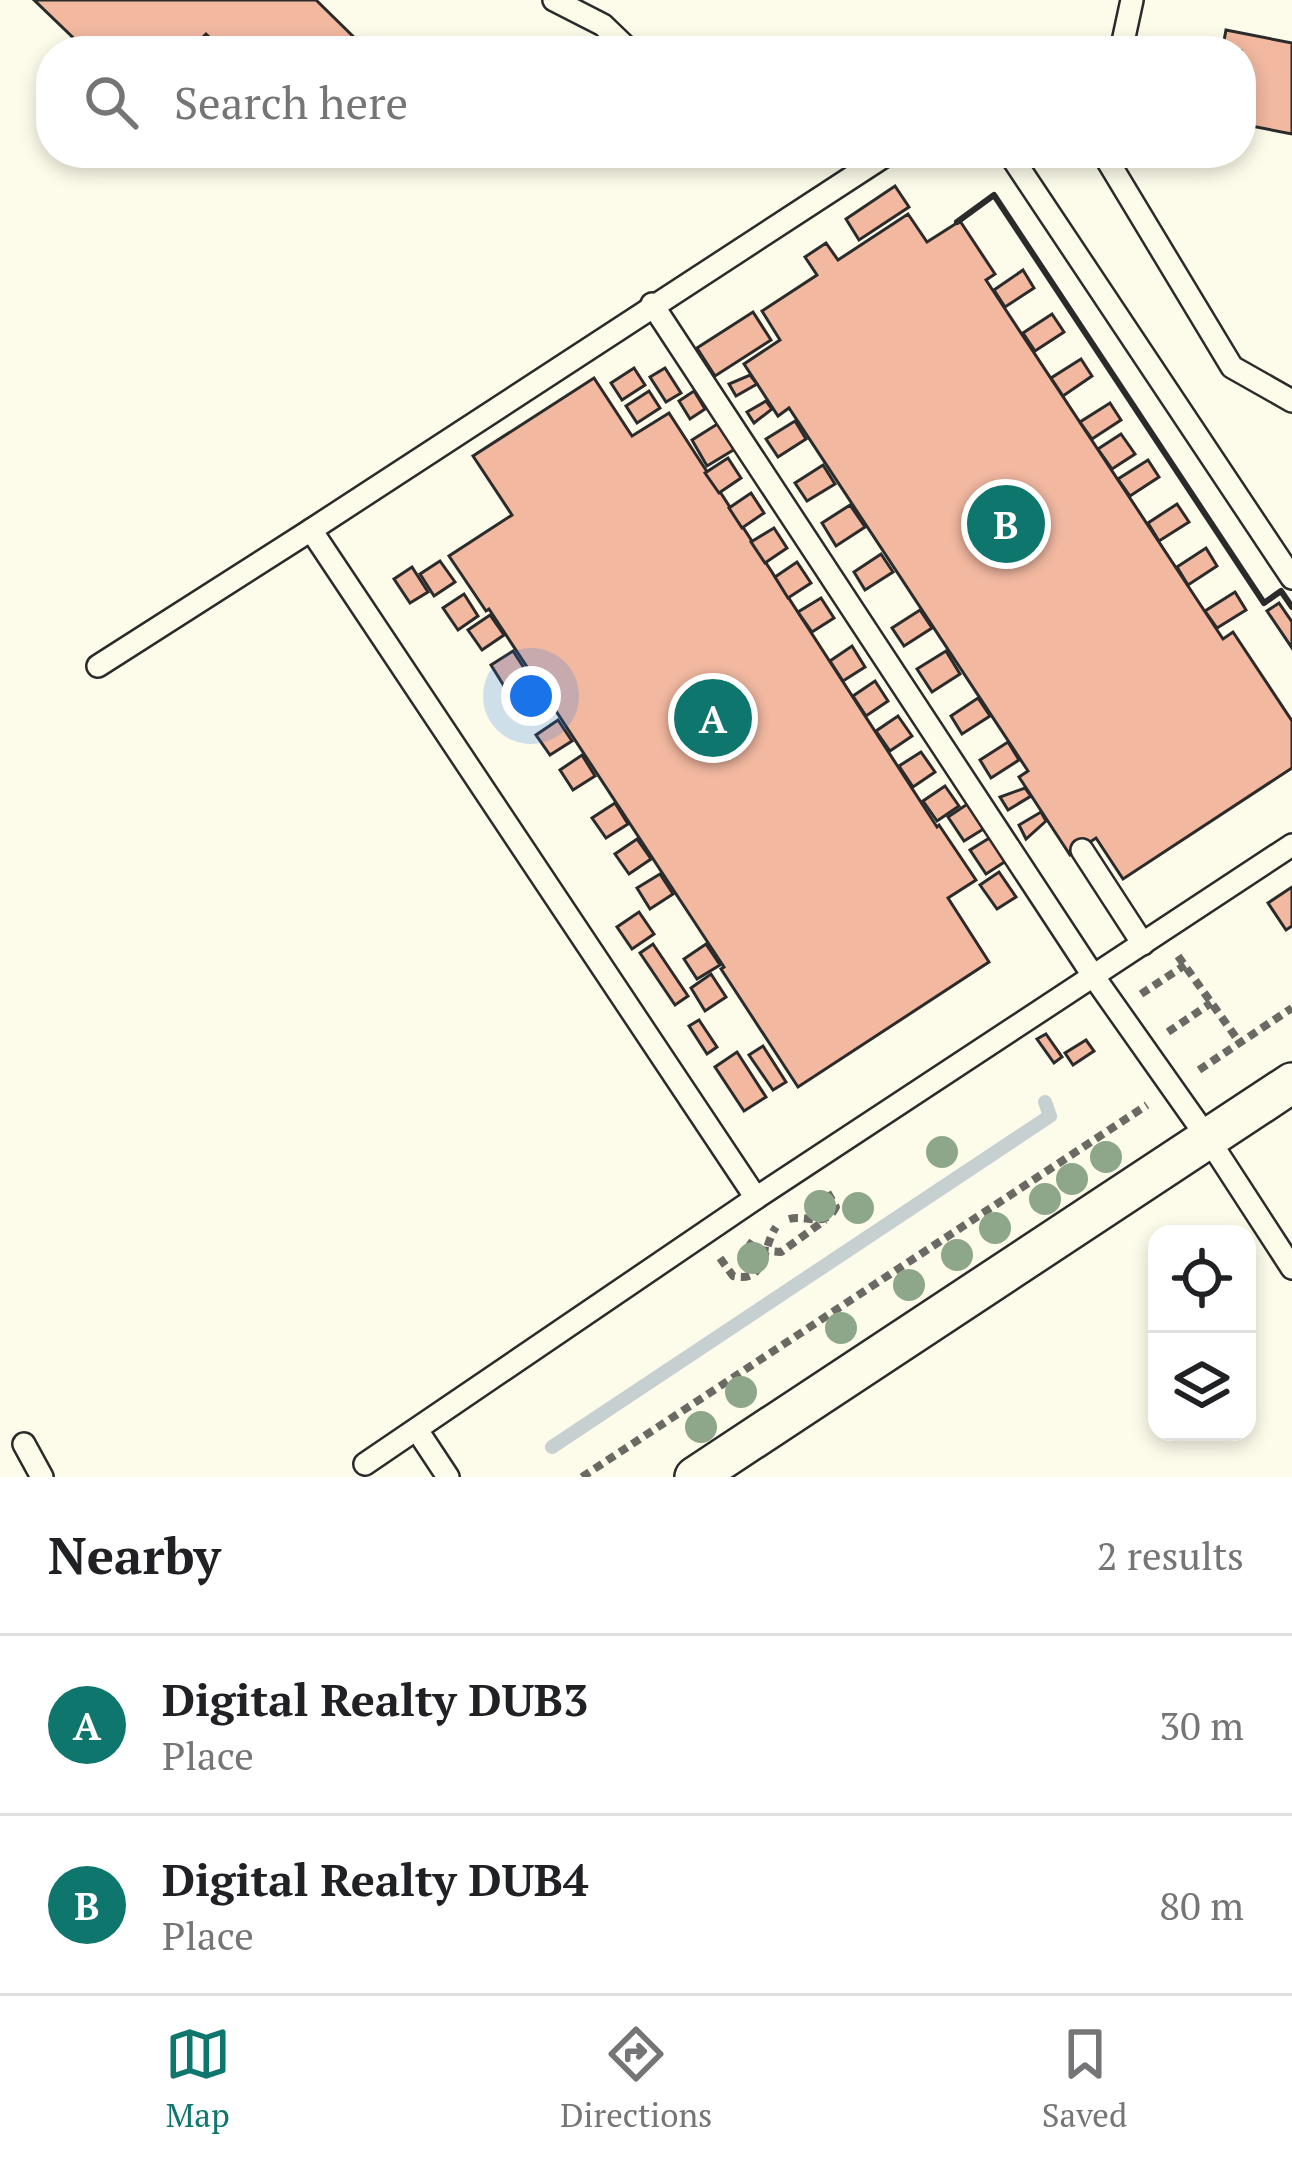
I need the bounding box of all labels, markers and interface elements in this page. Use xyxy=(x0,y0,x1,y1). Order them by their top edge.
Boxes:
search box xyxy=(36,36,1256,168)
icon: search xyxy=(78,69,144,135)
text: Search here xyxy=(174,72,408,132)
pin: B xyxy=(967,479,1045,569)
your location xyxy=(501,666,561,726)
pin: A xyxy=(674,673,752,763)
map controls xyxy=(1148,1225,1256,1441)
button: locate xyxy=(1148,1225,1256,1333)
button: layers xyxy=(1148,1333,1256,1441)
text: Nearby xyxy=(48,1521,221,1589)
text: 2 results xyxy=(1097,1529,1244,1581)
text: Digital Realty DUB3 xyxy=(162,1669,588,1729)
text: A xyxy=(73,1699,101,1751)
text: 30 m xyxy=(1159,1699,1244,1751)
text: Place xyxy=(162,1729,254,1781)
text: Digital Realty DUB4 xyxy=(162,1849,588,1909)
text: B xyxy=(74,1879,100,1931)
text: 80 m xyxy=(1159,1879,1244,1931)
text: Place xyxy=(162,1909,254,1961)
tab: Map xyxy=(165,2021,231,2136)
tab: Directions xyxy=(560,2021,712,2136)
tab: Saved xyxy=(1042,2021,1127,2136)

